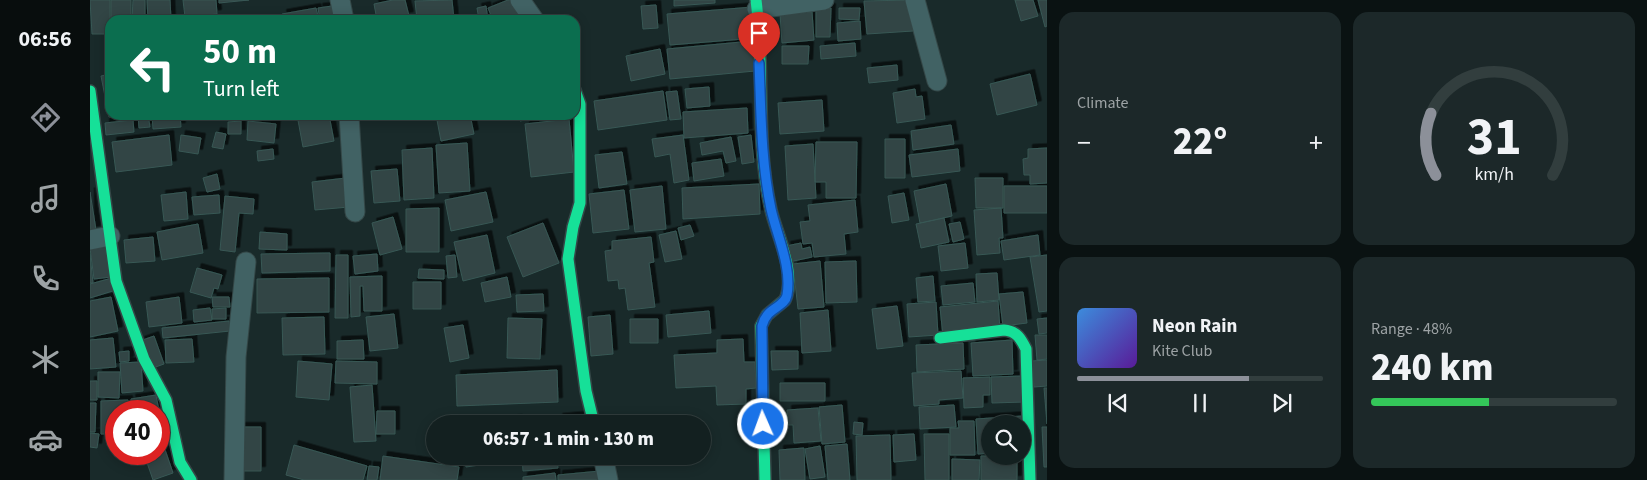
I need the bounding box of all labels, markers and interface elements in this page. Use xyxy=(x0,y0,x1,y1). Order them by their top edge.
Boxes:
pin xyxy=(738,12,780,63)
icon: arrive xyxy=(745,19,773,47)
text: 06:56 xyxy=(18,23,72,55)
text: 50 m xyxy=(203,27,277,77)
icon: left xyxy=(120,35,185,100)
text: Turn left xyxy=(203,73,279,105)
text: Climate xyxy=(1077,92,1128,114)
icon: directions xyxy=(28,100,63,135)
text: 31 xyxy=(1467,101,1521,175)
text: 22° xyxy=(1173,115,1227,169)
text: − xyxy=(1077,123,1091,163)
text: + xyxy=(1309,123,1323,163)
text: km/h xyxy=(1474,162,1514,187)
icon: music xyxy=(28,181,63,216)
icon: phone xyxy=(28,261,63,296)
text: Neon Rain xyxy=(1152,313,1237,340)
text: Range · 48% xyxy=(1371,318,1452,340)
text: Kite Club xyxy=(1152,340,1212,362)
text: 240 km xyxy=(1371,341,1493,395)
icon: climate xyxy=(28,342,63,377)
icon: previous xyxy=(1104,389,1132,417)
icon: pause xyxy=(1186,389,1214,417)
icon: next xyxy=(1268,389,1296,417)
position arrow xyxy=(736,397,788,449)
speed limit sign: 40 xyxy=(105,400,170,465)
map controls xyxy=(981,415,1031,465)
button: search xyxy=(981,415,1031,465)
icon: car xyxy=(28,422,63,457)
text: 06:57 · 1 min · 130 m xyxy=(483,426,654,453)

